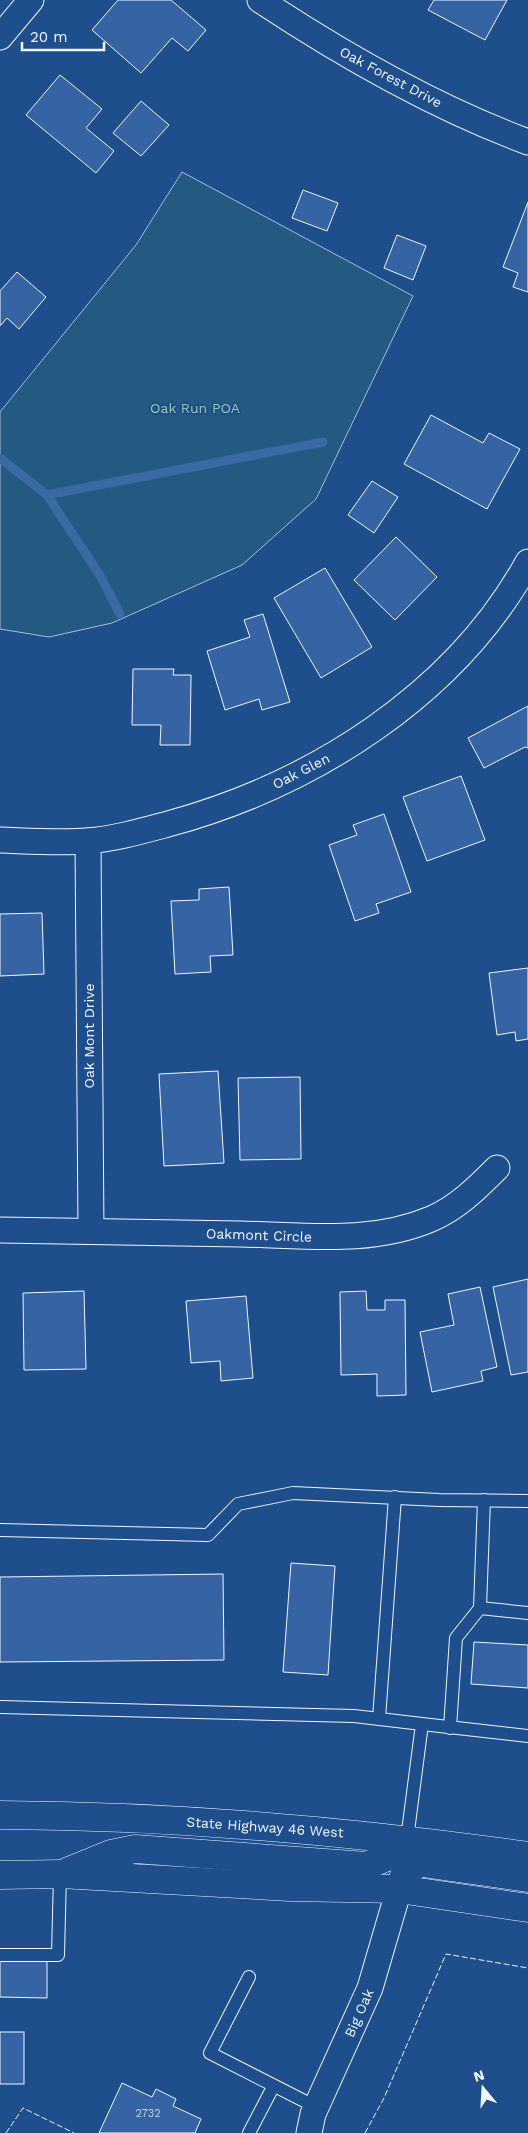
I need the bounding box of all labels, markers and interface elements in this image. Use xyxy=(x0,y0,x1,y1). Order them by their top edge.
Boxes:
scale bar xyxy=(22,20,105,52)
text: 20 m xyxy=(30,28,68,46)
street label: Oak Forest Drive xyxy=(337,43,445,111)
park label: Oak Run POA xyxy=(150,400,240,416)
street label: Oak Glen xyxy=(270,750,332,792)
street label: Oak Mont Drive xyxy=(81,983,97,1089)
street label: Oakmont Circle xyxy=(206,1225,312,1245)
street label: State Highway 46 West xyxy=(186,1814,344,1840)
street label: Big Oak xyxy=(341,1986,377,2040)
north arrow xyxy=(458,2063,508,2113)
text: N xyxy=(472,2066,486,2085)
house number: 2732 xyxy=(135,2107,161,2120)

